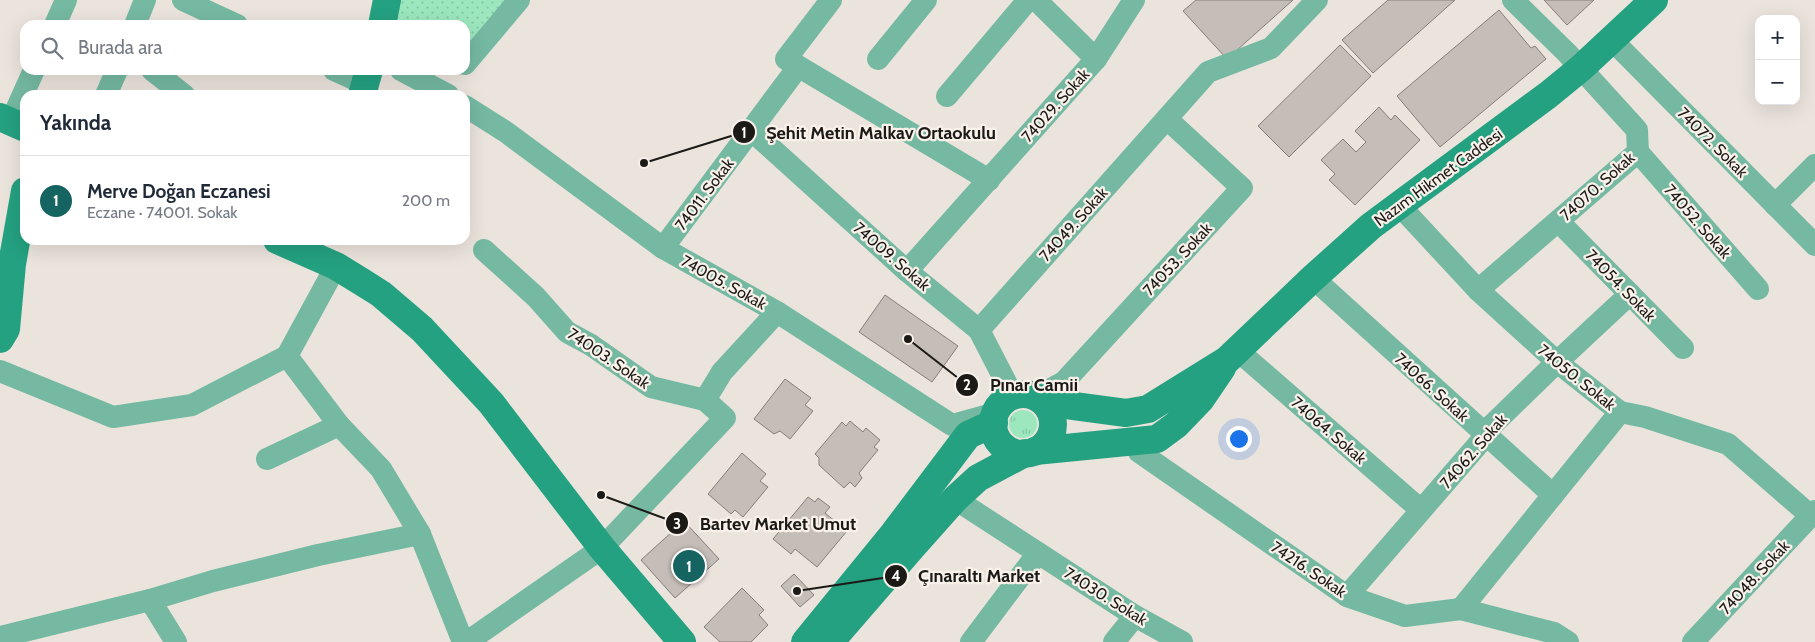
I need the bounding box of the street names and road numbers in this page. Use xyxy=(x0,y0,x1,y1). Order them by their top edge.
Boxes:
street label: 74029. Sokak xyxy=(1018,64,1094,146)
street label: 74072. Sokak xyxy=(1674,103,1752,182)
street label: Nazım Hikmet Caddesi xyxy=(1370,124,1506,230)
street label: 74070. Sokak xyxy=(1556,147,1639,225)
street label: 74011. Sokak xyxy=(671,154,738,234)
street label: 74052. Sokak xyxy=(1660,180,1736,263)
street label: 74049. Sokak xyxy=(1035,183,1112,265)
street label: 74009. Sokak xyxy=(850,218,934,295)
street label: 74053. Sokak xyxy=(1139,219,1216,300)
street label: 74054. Sokak xyxy=(1582,245,1660,326)
street label: 74005. Sokak xyxy=(678,251,771,314)
street label: 74003. Sokak xyxy=(564,324,654,393)
street label: 74050. Sokak xyxy=(1534,340,1620,415)
street label: 74066. Sokak xyxy=(1391,349,1473,426)
street label: 74064. Sokak xyxy=(1287,393,1371,469)
street label: 74062. Sokak xyxy=(1436,410,1511,492)
street label: 74048. Sokak xyxy=(1715,536,1794,618)
street label: 74216. Sokak xyxy=(1268,537,1351,602)
street label: 74030. Sokak xyxy=(1061,563,1152,630)

